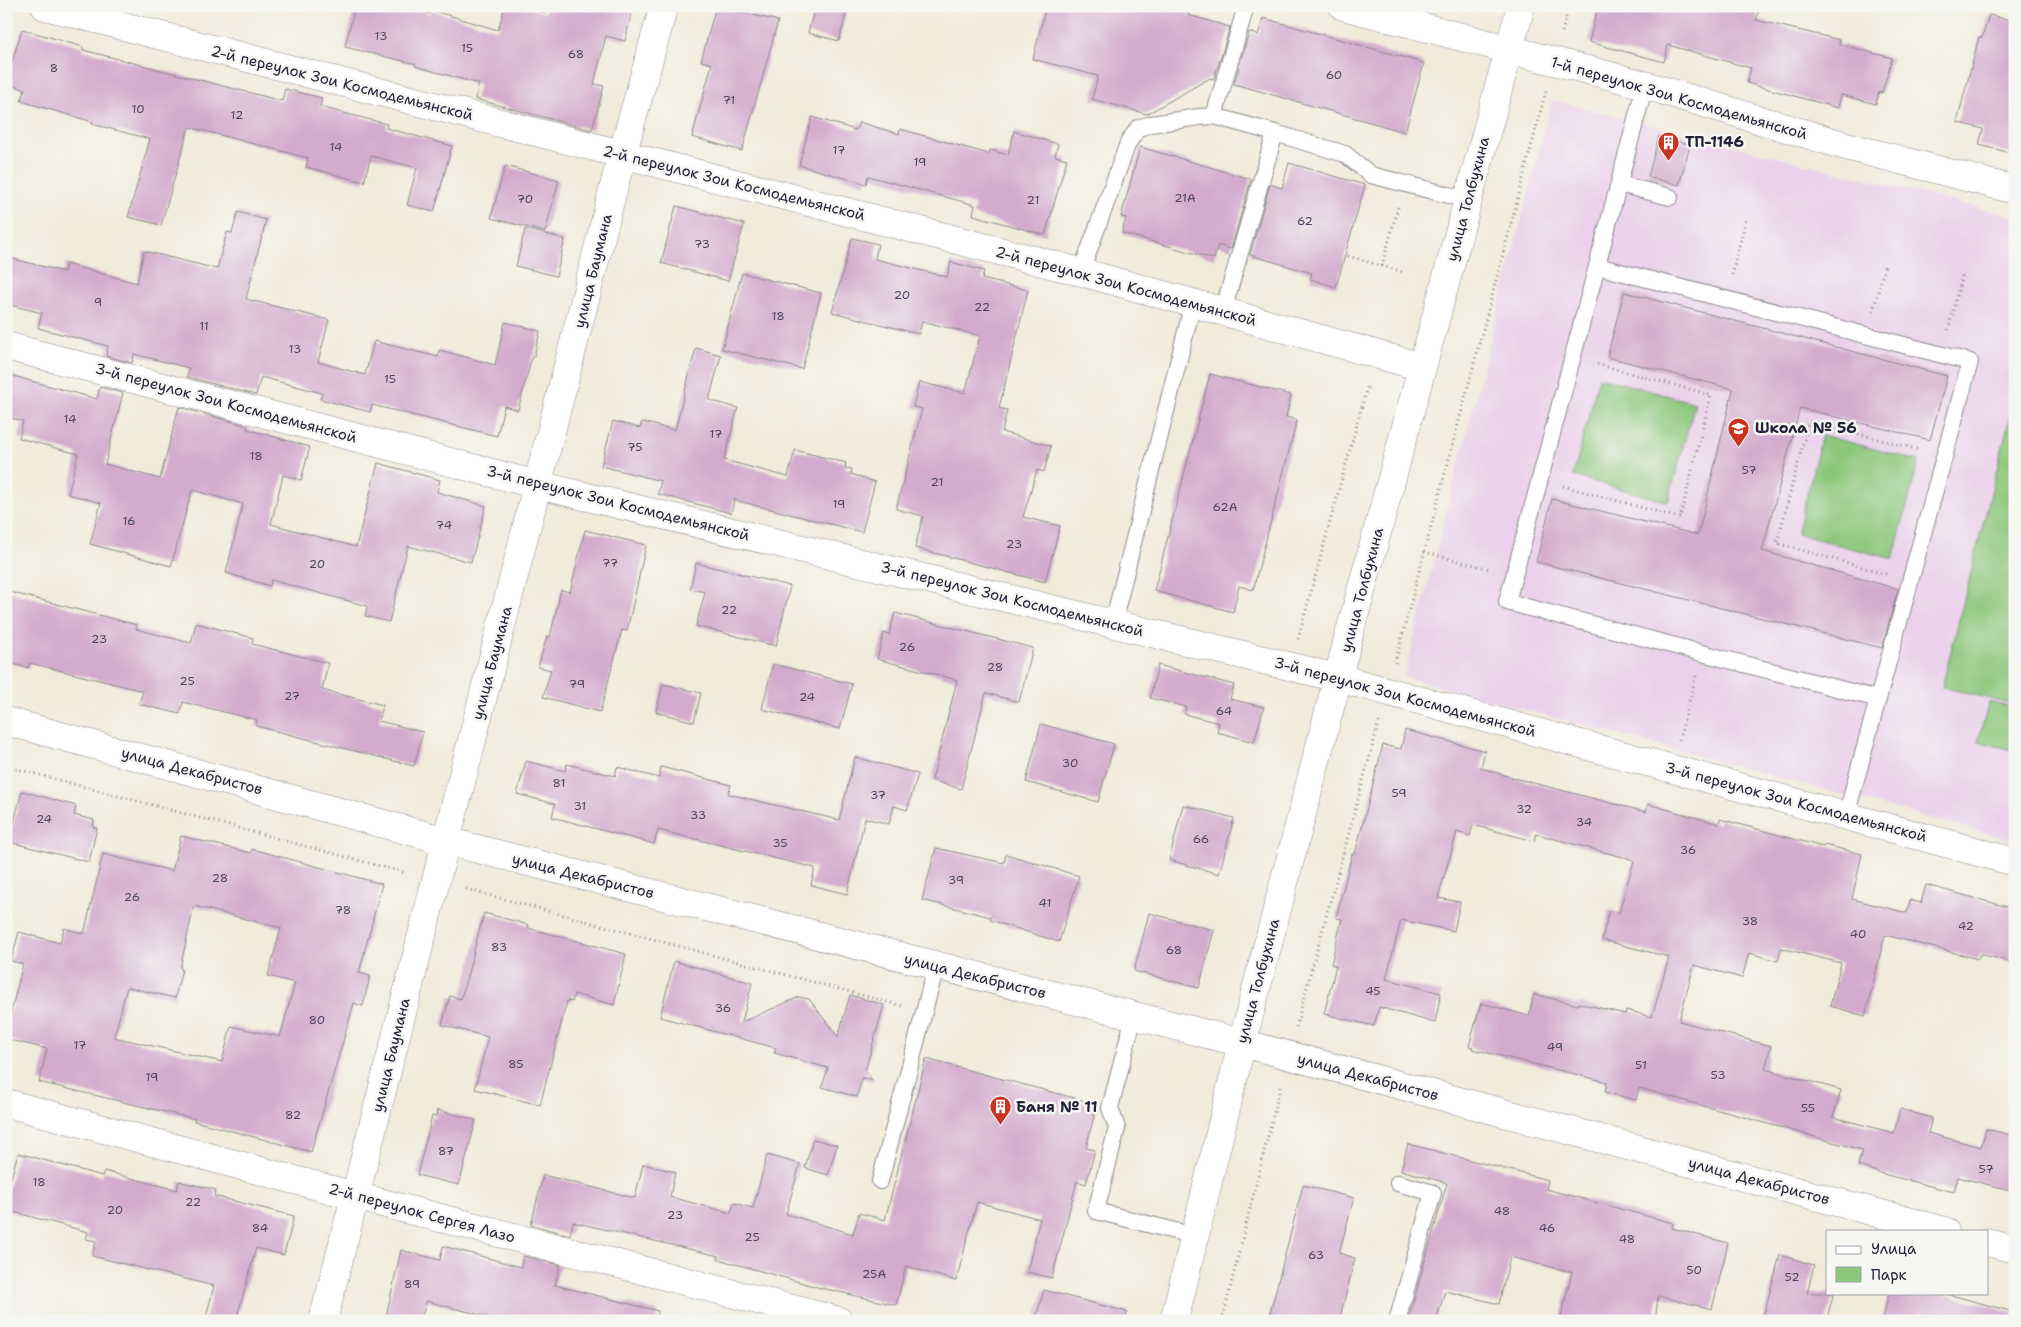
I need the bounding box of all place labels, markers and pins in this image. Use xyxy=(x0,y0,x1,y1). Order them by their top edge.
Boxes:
building icon: ТП-1146 xyxy=(1657,130,1681,161)
place label: ТП-1146 xyxy=(1685,132,1744,152)
school or university icon: Школа № 56 xyxy=(1727,416,1751,447)
place label: Школа № 56 xyxy=(1755,418,1857,438)
building icon: Баня № 11 xyxy=(988,1095,1012,1126)
place label: Баня № 11 xyxy=(1016,1097,1098,1117)

